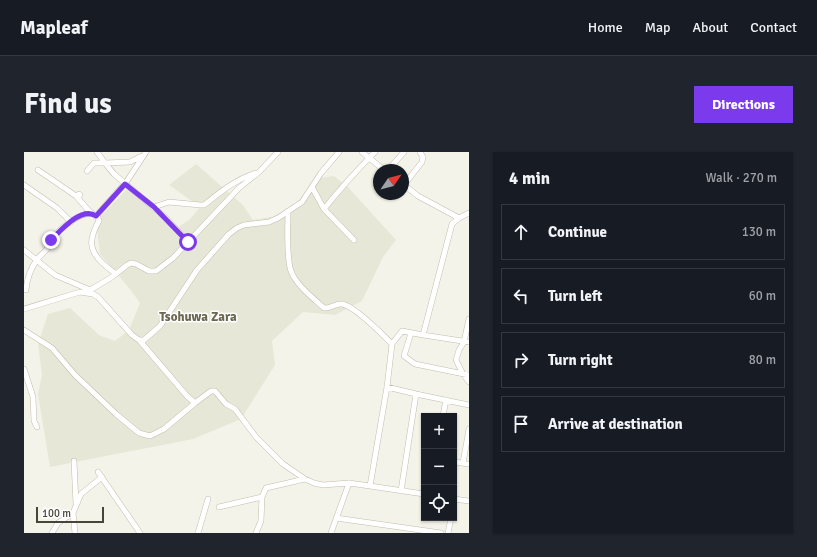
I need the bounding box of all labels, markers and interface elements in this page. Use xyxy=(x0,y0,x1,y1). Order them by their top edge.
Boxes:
text: Mapleaf xyxy=(20,16,88,40)
text: Home xyxy=(588,19,623,36)
text: Map xyxy=(645,19,670,36)
text: About xyxy=(692,19,728,36)
text: Contact xyxy=(750,19,797,36)
button: Directions xyxy=(694,86,793,123)
text: Find us xyxy=(24,87,112,121)
north arrow xyxy=(373,164,409,200)
text: 4 min xyxy=(509,168,550,189)
text: Walk · 270 m xyxy=(706,170,777,186)
icon: ahead xyxy=(510,221,532,243)
text: Continue xyxy=(548,223,607,241)
text: 130 m xyxy=(742,224,776,240)
route end xyxy=(42,231,60,249)
route start xyxy=(179,233,197,251)
icon: left xyxy=(510,285,532,307)
text: Turn left xyxy=(548,287,602,305)
text: 60 m xyxy=(749,288,776,304)
district label: Tsohuwa Zara xyxy=(159,309,237,325)
icon: right xyxy=(510,349,532,371)
text: Turn right xyxy=(548,351,613,369)
text: 80 m xyxy=(749,352,776,368)
map controls xyxy=(421,413,457,521)
button: + xyxy=(421,413,457,449)
icon: arrive xyxy=(510,413,532,435)
text: Arrive at destination xyxy=(548,415,683,433)
button: − xyxy=(421,449,457,485)
button: locate xyxy=(421,485,457,521)
scale bar xyxy=(36,505,104,524)
text: 100 m xyxy=(42,507,71,520)

